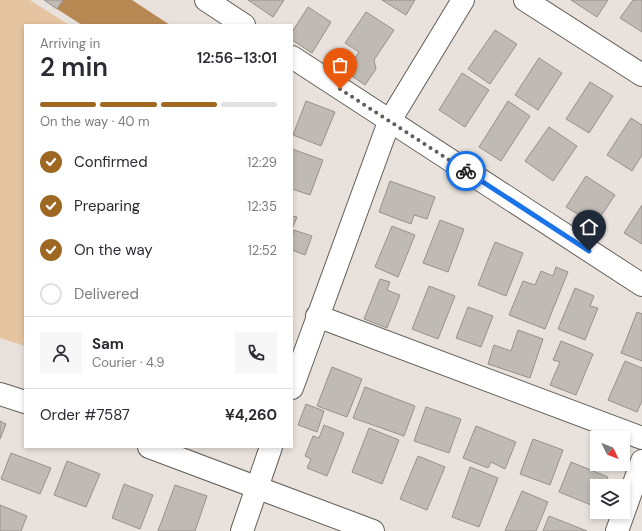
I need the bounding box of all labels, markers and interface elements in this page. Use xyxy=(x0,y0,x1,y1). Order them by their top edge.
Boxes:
text: Arriving in xyxy=(40,35,100,52)
text: 12:56–13:01 xyxy=(197,48,277,68)
pin xyxy=(323,48,357,89)
text: 2 min xyxy=(40,50,108,84)
icon: bag xyxy=(329,54,351,76)
text: On the way · 40 m xyxy=(40,113,150,130)
icon: check xyxy=(40,151,62,173)
courier xyxy=(446,151,486,191)
text: Confirmed xyxy=(74,152,148,172)
text: 12:29 xyxy=(247,154,277,171)
icon: bike xyxy=(455,160,477,182)
icon: check xyxy=(40,195,62,217)
text: Preparing xyxy=(74,196,140,216)
text: 12:35 xyxy=(247,198,277,215)
pin xyxy=(572,210,606,251)
icon: home xyxy=(578,216,600,238)
icon: check xyxy=(40,239,62,261)
text: On the way xyxy=(74,240,153,260)
text: 12:52 xyxy=(248,242,277,259)
text: Delivered xyxy=(74,284,139,304)
button: person xyxy=(40,332,82,374)
button: phone xyxy=(235,332,277,374)
text: Sam xyxy=(92,334,124,354)
text: Courier · 4.9 xyxy=(92,354,164,371)
text: Order #7587 xyxy=(40,405,130,425)
text: ¥4,260 xyxy=(225,405,277,425)
north arrow xyxy=(590,431,630,471)
map controls xyxy=(590,431,630,519)
button: layers xyxy=(590,479,630,519)

